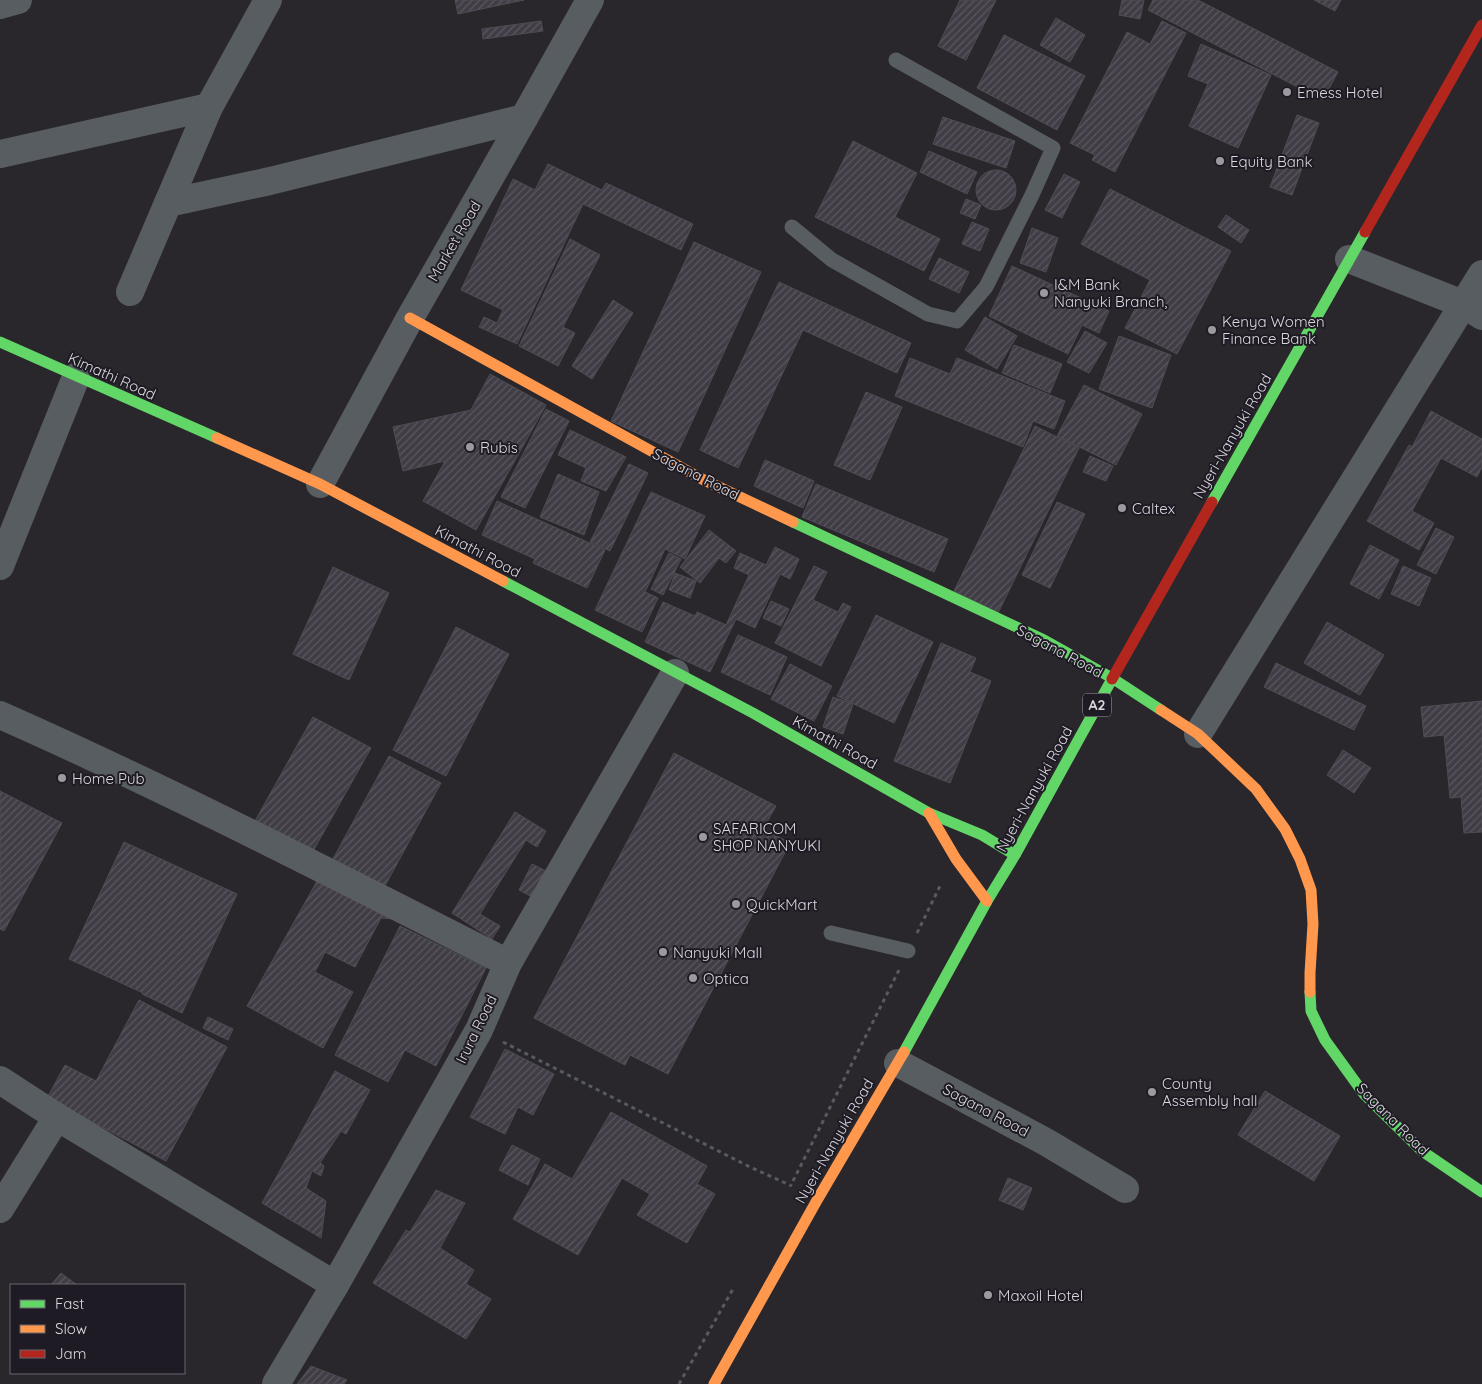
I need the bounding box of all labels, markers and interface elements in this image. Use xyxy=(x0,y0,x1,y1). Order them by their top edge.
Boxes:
place label: Emess Hotel xyxy=(1297,83,1383,102)
marker: Emess Hotel xyxy=(1281,86,1293,98)
place label: Equity Bank xyxy=(1230,152,1313,171)
marker: Equity Bank xyxy=(1214,155,1226,167)
street label: Market Road xyxy=(423,197,485,285)
place label: I&M Bank Nanyuki Branch, xyxy=(1054,275,1167,311)
marker: I&M Bank Nanyuki Branch, xyxy=(1038,287,1050,299)
place label: Kenya Women Finance Bank xyxy=(1222,312,1325,348)
marker: Kenya Women Finance Bank xyxy=(1206,324,1218,336)
street label: Kimathi Road xyxy=(65,348,159,404)
street label: Nyeri-Nanyuki Road xyxy=(1189,370,1275,502)
place label: Rubis xyxy=(480,438,518,457)
marker: Rubis xyxy=(464,441,476,453)
street label: Sagana Road xyxy=(649,444,743,504)
place label: Caltex xyxy=(1132,499,1175,518)
marker: Caltex xyxy=(1116,502,1128,514)
street label: Kimathi Road xyxy=(432,520,524,582)
street label: Sagana Road xyxy=(1014,620,1106,682)
road number: A2 xyxy=(1083,694,1111,716)
street label: Kimathi Road xyxy=(789,711,881,773)
street label: Nyeri-Nanyuki Road xyxy=(992,723,1076,855)
place label: Home Pub xyxy=(72,769,145,788)
marker: Home Pub xyxy=(56,772,68,784)
place label: SAFARICOM SHOP NANYUKI xyxy=(713,819,821,855)
marker: SAFARICOM SHOP NANYUKI xyxy=(697,831,709,843)
place label: QuickMart xyxy=(746,895,818,914)
marker: QuickMart xyxy=(730,898,742,910)
place label: Nanyuki Mall xyxy=(673,943,762,962)
marker: Nanyuki Mall xyxy=(657,946,669,958)
place label: Optica xyxy=(703,969,749,988)
marker: Optica xyxy=(687,972,699,984)
street label: Irura Road xyxy=(451,992,501,1066)
place label: County Assembly hall xyxy=(1162,1074,1257,1110)
street label: Nyeri-Nanyuki Road xyxy=(791,1075,877,1207)
street label: Sagana Road xyxy=(940,1079,1032,1141)
street label: Sagana Road xyxy=(1353,1079,1433,1159)
marker: County Assembly hall xyxy=(1146,1086,1158,1098)
legend xyxy=(10,1284,185,1374)
place label: Maxoil Hotel xyxy=(998,1286,1083,1305)
marker: Maxoil Hotel xyxy=(982,1289,994,1301)
text: Fast xyxy=(55,1294,84,1313)
text: Slow xyxy=(55,1319,87,1338)
text: Jam xyxy=(55,1344,86,1363)

